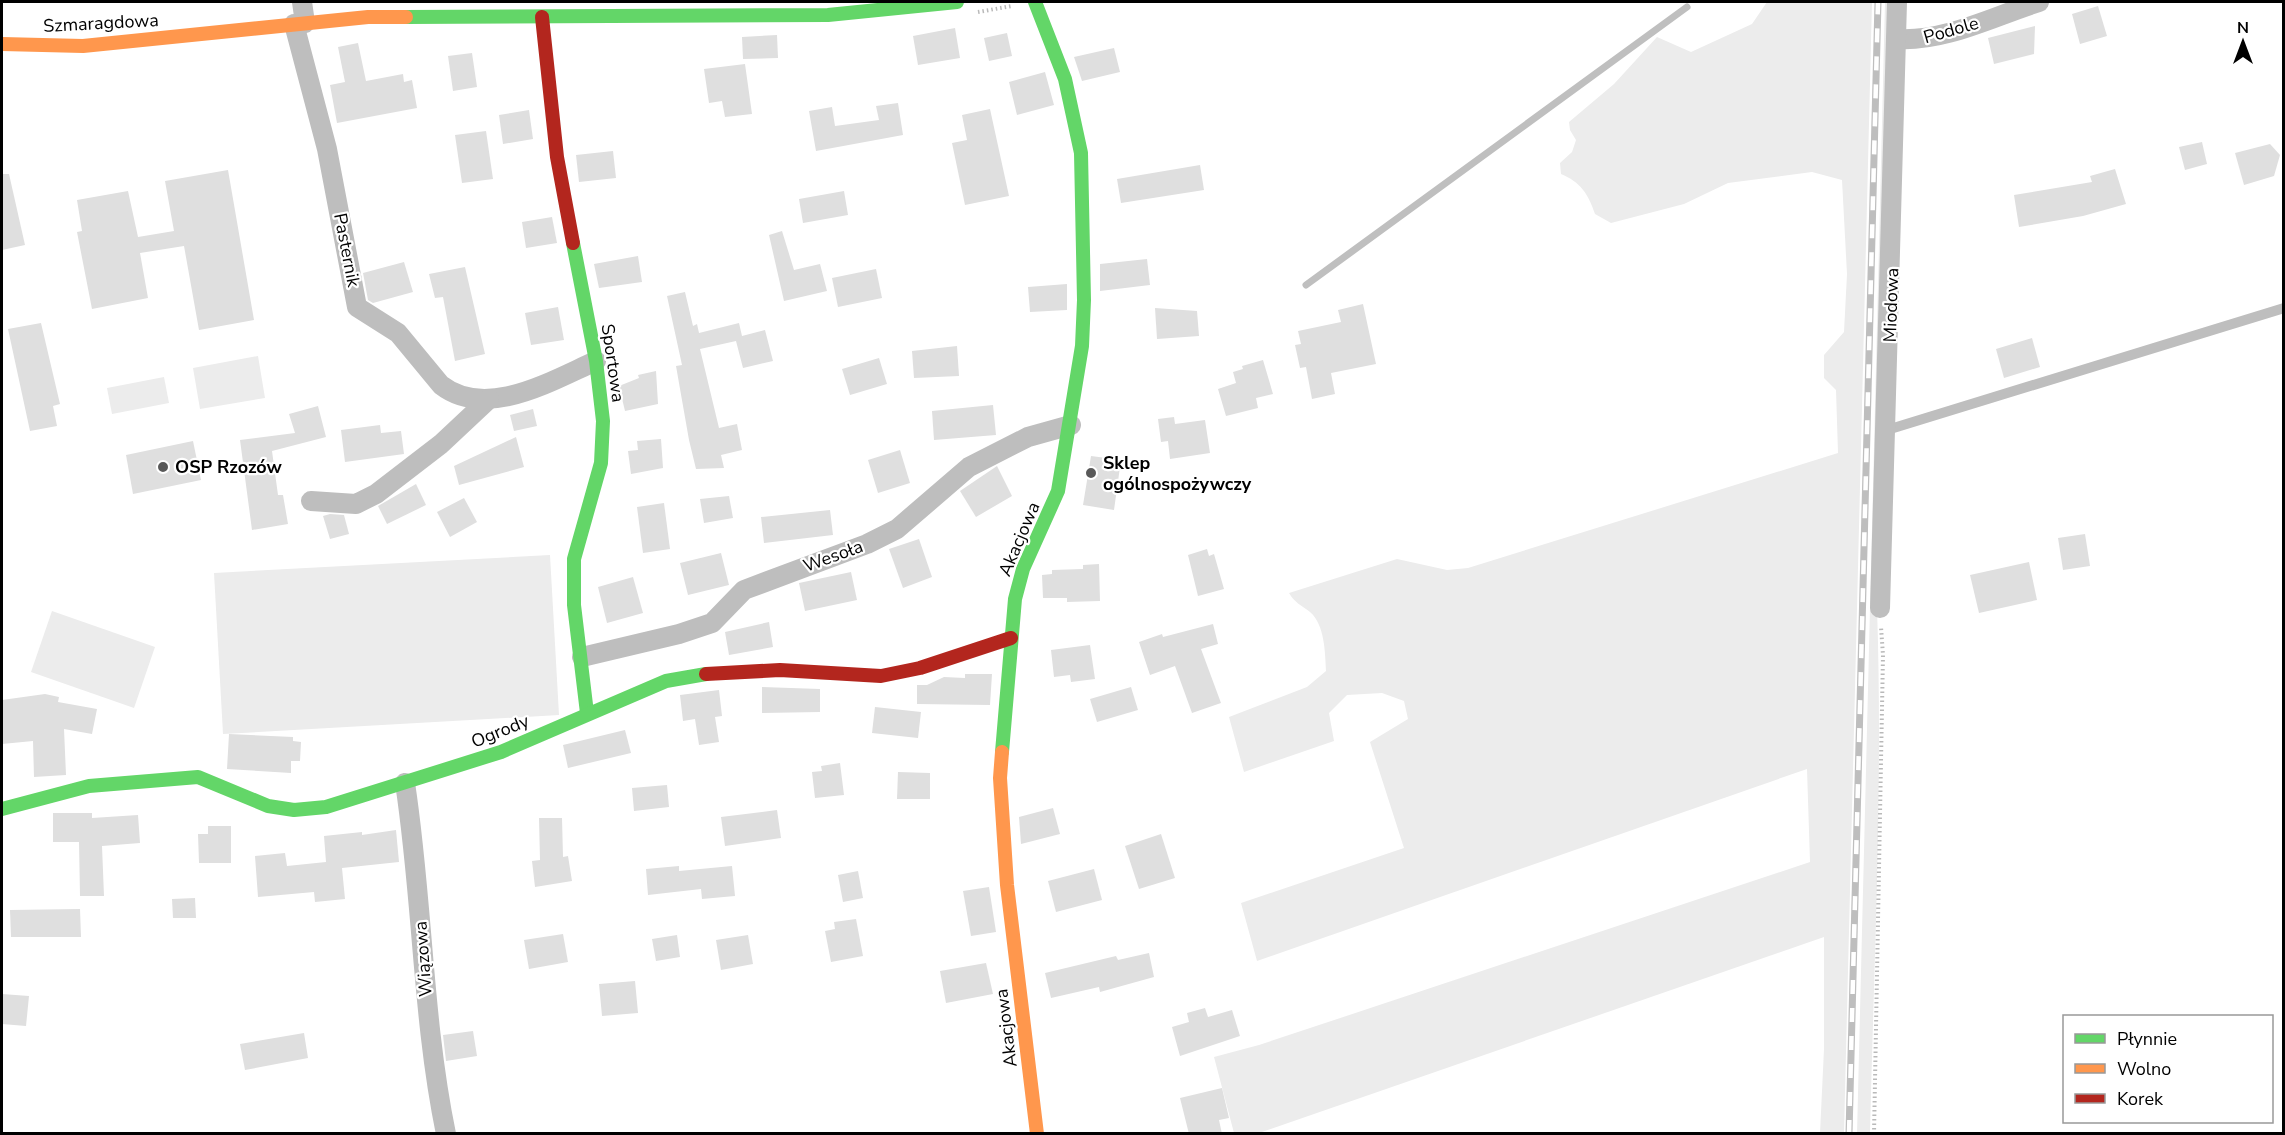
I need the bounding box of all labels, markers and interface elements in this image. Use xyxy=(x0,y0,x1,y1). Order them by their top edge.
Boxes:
street label: Szmaragdowa xyxy=(43,8,159,38)
street label: Podole xyxy=(1921,11,1981,49)
north arrow xyxy=(2213,12,2273,72)
text: N xyxy=(2237,17,2249,39)
street label: Pasternik xyxy=(328,211,366,290)
street label: Miodowa xyxy=(1878,267,1904,343)
street label: Sportowa xyxy=(596,322,630,404)
place label: Sklep ogólnospożywczy xyxy=(1103,451,1252,496)
place label: OSP Rzozów xyxy=(175,455,282,479)
marker: OSP Rzozów xyxy=(156,460,170,474)
marker: Sklep ogólnospożywczy xyxy=(1084,466,1098,480)
street label: Akacjowa xyxy=(993,498,1045,580)
street label: Wesoła xyxy=(800,534,866,578)
street label: Ogrody xyxy=(467,708,533,753)
street label: Wiązowa xyxy=(408,920,438,998)
street label: Akacjowa xyxy=(989,988,1023,1068)
legend xyxy=(2063,1015,2273,1123)
text: Płynnie xyxy=(2117,1027,2177,1051)
text: Wolno xyxy=(2117,1057,2171,1081)
text: Korek xyxy=(2117,1087,2164,1111)

